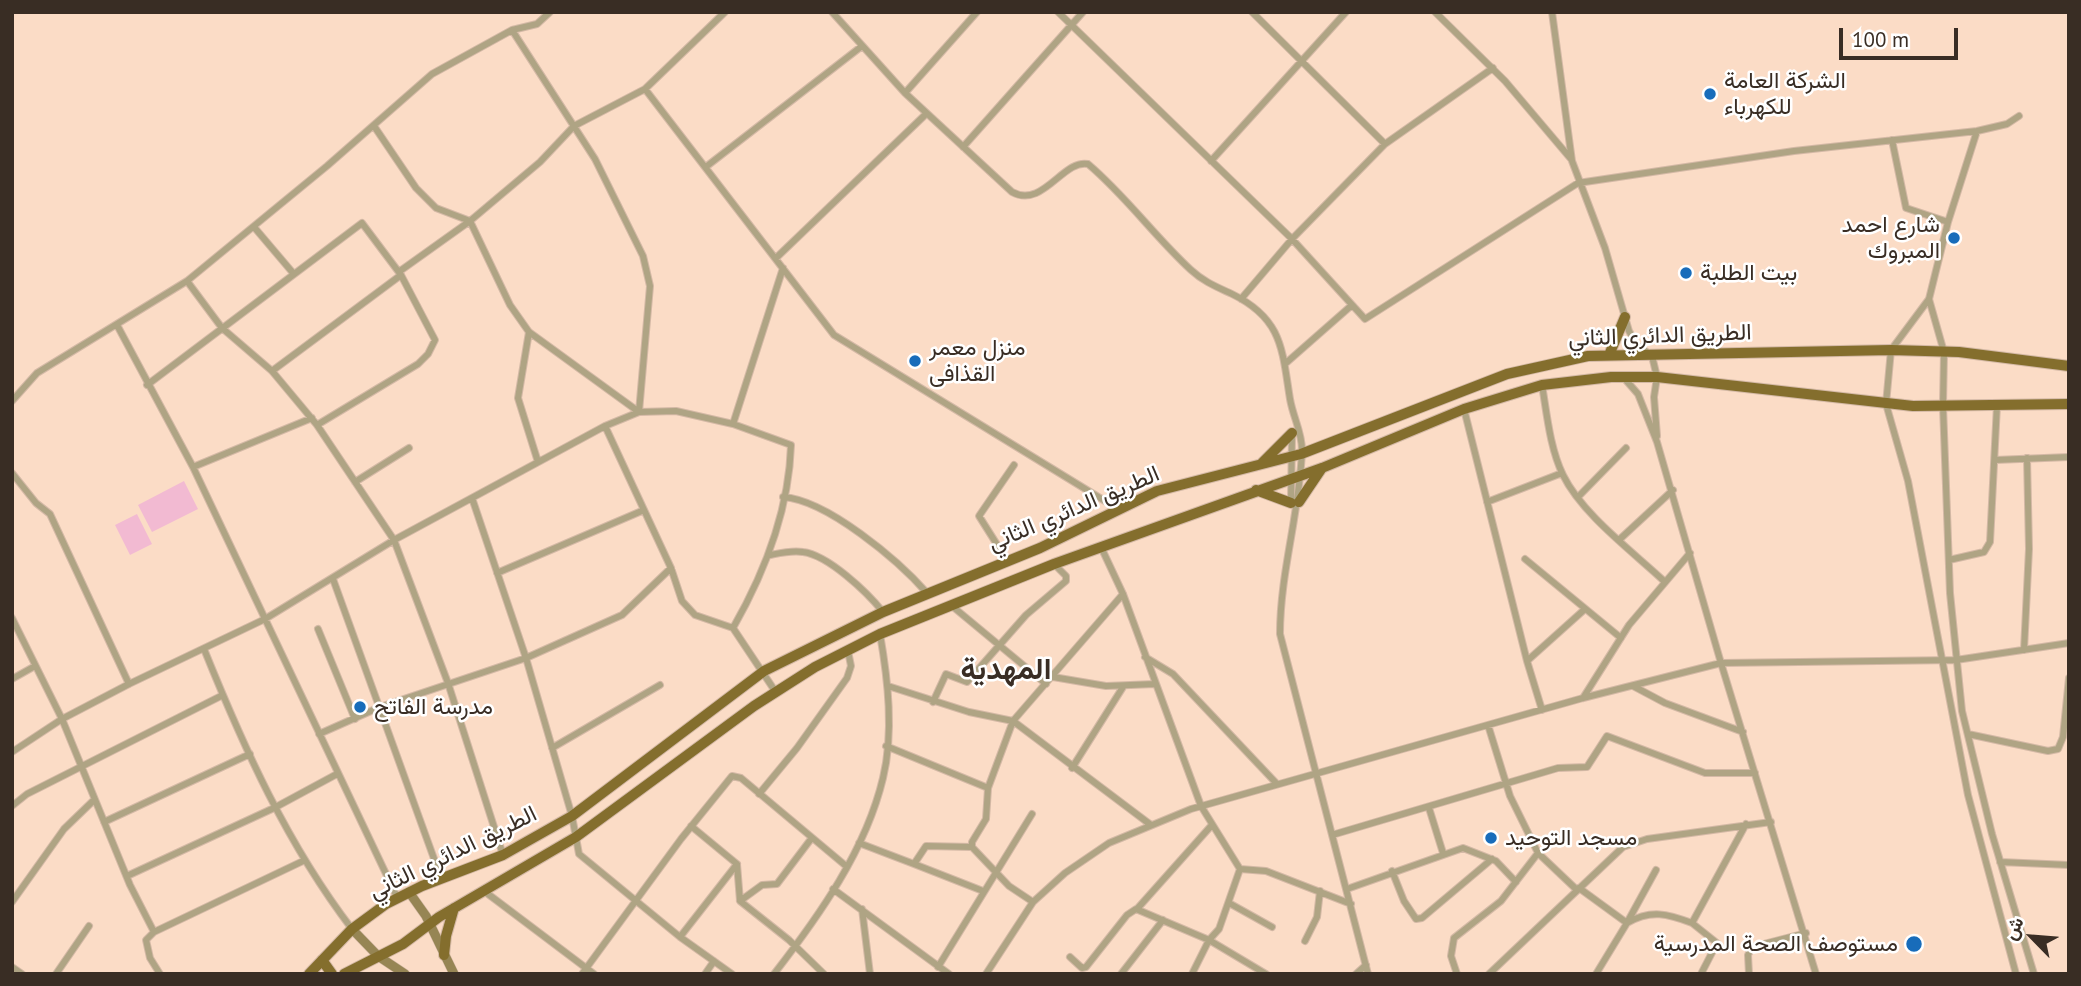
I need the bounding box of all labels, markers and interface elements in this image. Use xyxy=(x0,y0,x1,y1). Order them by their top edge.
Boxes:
scale bar xyxy=(1843,14,1962,58)
text: 100 m xyxy=(1852,26,1909,53)
place label: الشركة العامة للكهرباء xyxy=(1724,67,1846,121)
marker: الشركة العامة للكهرباء xyxy=(1702,86,1718,102)
place label: شارع احمد المبروك xyxy=(1841,211,1940,265)
marker: شارع احمد المبروك xyxy=(1946,230,1962,246)
place label: بيت الطلبة xyxy=(1700,259,1797,287)
marker: بيت الطلبة xyxy=(1678,265,1694,281)
street label: الطريق الدائري الثاني xyxy=(1568,319,1752,353)
place label: منزل معمر القذافى xyxy=(929,334,1026,388)
marker: منزل معمر القذافى xyxy=(907,353,923,369)
street label: الطريق الدائري الثاني xyxy=(984,460,1164,558)
district label: المهدية xyxy=(961,652,1051,688)
place label: مدرسة الفاتح xyxy=(374,693,493,721)
marker: مدرسة الفاتح xyxy=(352,699,368,715)
street label: الطريق الدائري الثاني xyxy=(364,800,542,906)
place label: مسجد التوحيد xyxy=(1505,824,1637,852)
marker: مسجد التوحيد xyxy=(1483,830,1499,846)
north arrow xyxy=(1997,902,2067,972)
text: ش xyxy=(1997,913,2029,944)
place label: مستوصف الصحة المدرسية xyxy=(1654,930,1898,958)
marker: مستوصف الصحة المدرسية xyxy=(1904,934,1924,954)

